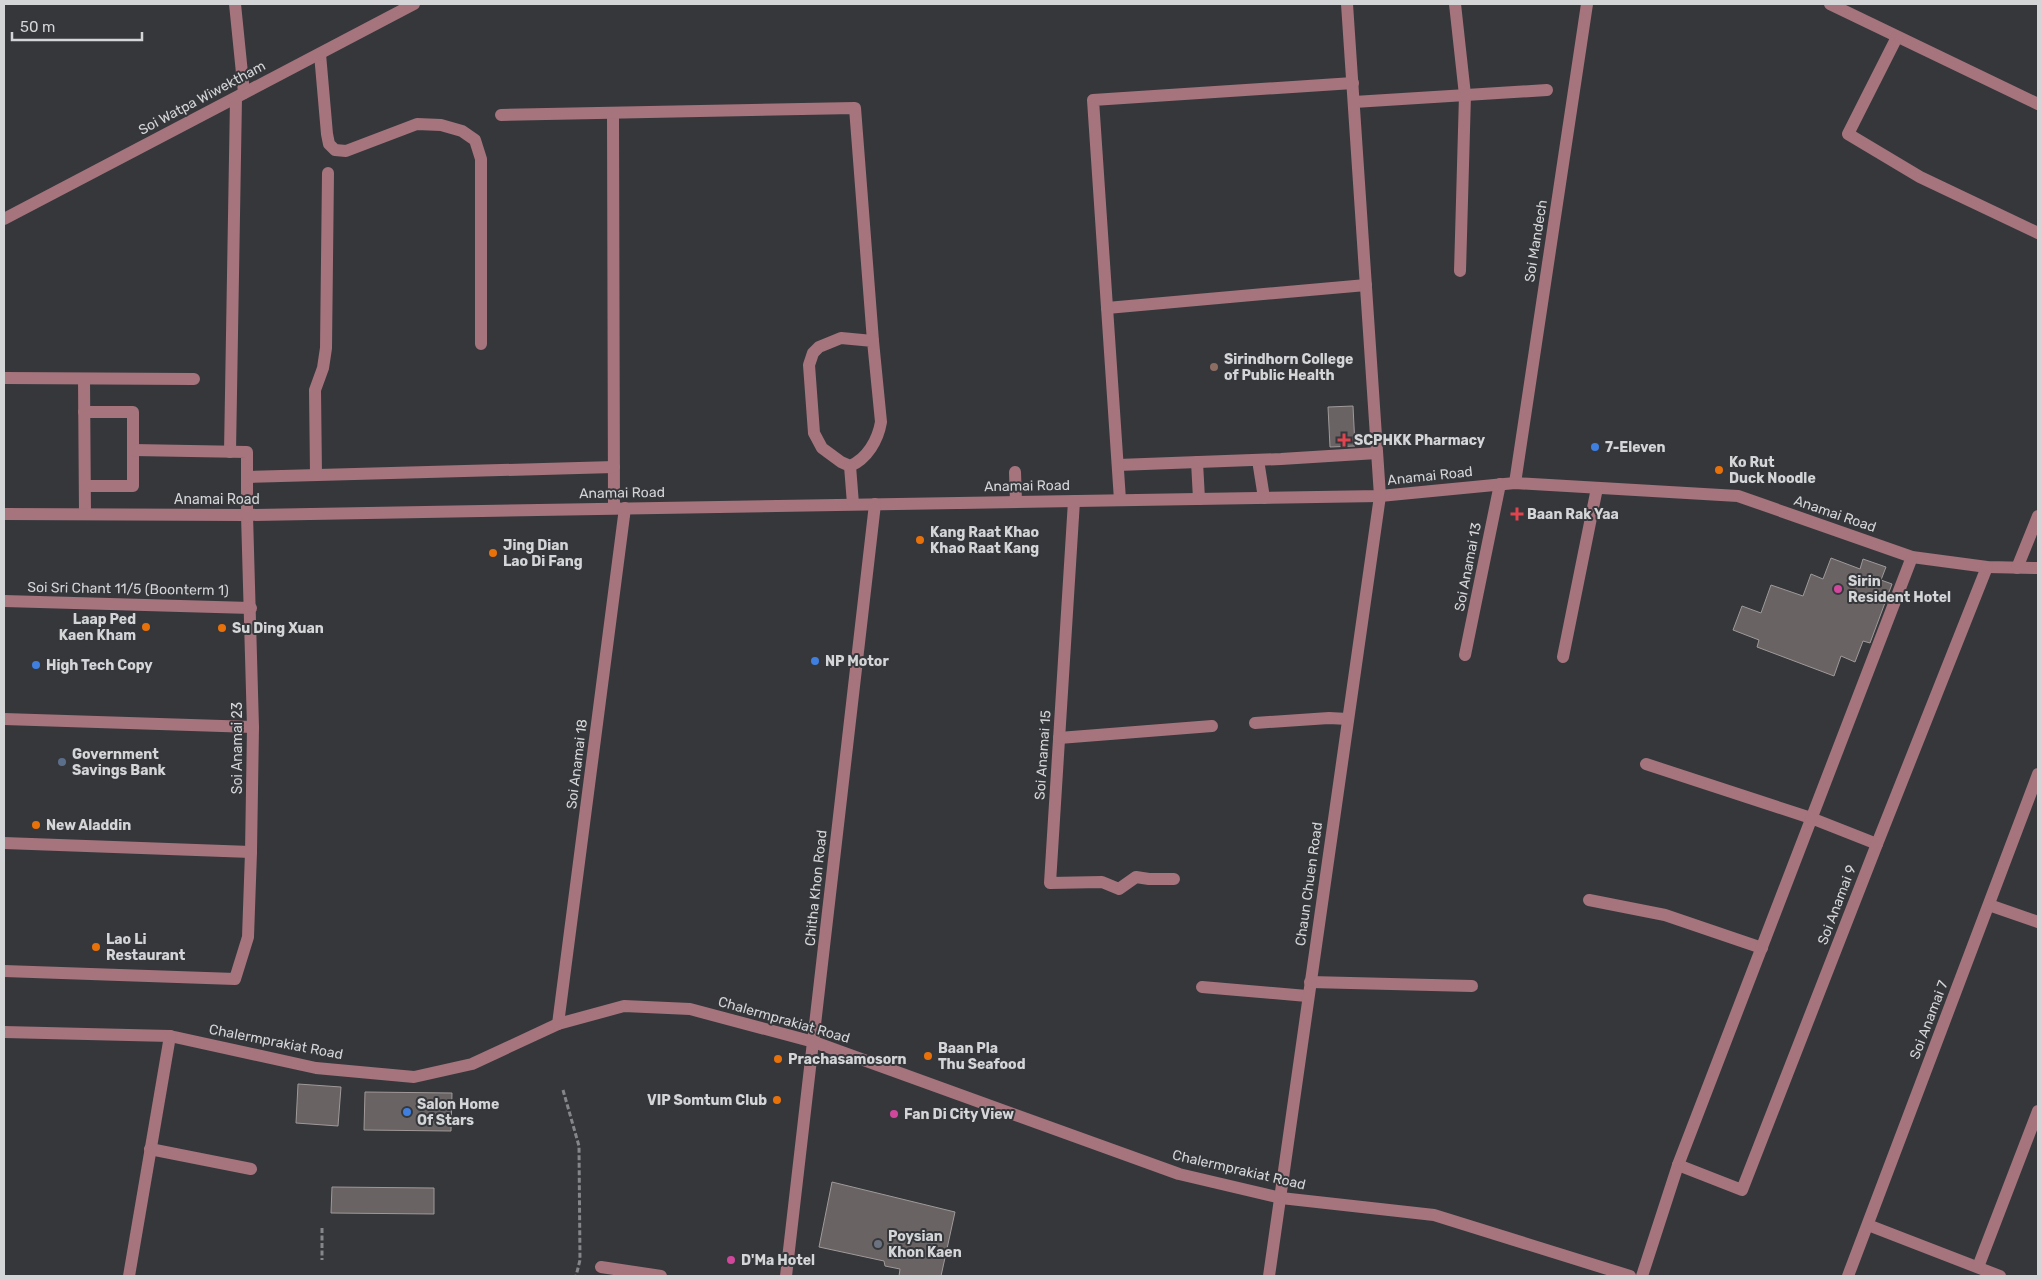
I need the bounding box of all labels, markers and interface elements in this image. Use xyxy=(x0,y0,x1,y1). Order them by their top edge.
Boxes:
scale bar xyxy=(12,10,142,42)
text: 50 m xyxy=(20,18,55,36)
street label: Soi Watpa Wiwektham xyxy=(136,57,268,139)
street label: Soi Mandech xyxy=(1521,199,1551,283)
place label: Sirindhorn College of Public Health xyxy=(1224,351,1353,384)
marker: Sirindhorn College of Public Health xyxy=(1208,361,1220,373)
place label: SCPHKK Pharmacy xyxy=(1354,432,1486,449)
marker: SCPHKK Pharmacy xyxy=(1338,434,1350,446)
place label: 7-Eleven xyxy=(1605,439,1666,456)
marker: 7-Eleven xyxy=(1589,441,1601,453)
place label: Ko Rut Duck Noodle xyxy=(1729,454,1816,487)
street label: Anamai Road xyxy=(1386,463,1474,489)
marker: Ko Rut Duck Noodle xyxy=(1713,464,1725,476)
street label: Anamai Road xyxy=(984,477,1070,495)
street label: Anamai Road xyxy=(579,484,665,502)
street label: Anamai Road xyxy=(174,491,260,508)
street label: Anamai Road xyxy=(1792,492,1878,536)
place label: Baan Rak Yaa xyxy=(1527,506,1619,523)
marker: Baan Rak Yaa xyxy=(1511,508,1523,520)
street label: Soi Anamai 13 xyxy=(1451,521,1485,613)
place label: Kang Raat Khao Khao Raat Kang xyxy=(930,524,1039,557)
marker: Kang Raat Khao Khao Raat Kang xyxy=(914,534,926,546)
place label: Jing Dian Lao Di Fang xyxy=(503,537,583,570)
marker: Jing Dian Lao Di Fang xyxy=(487,547,499,559)
place label: Sirin Resident Hotel xyxy=(1848,573,1951,606)
street label: Soi Sri Chant 11/5 (Boonterm 1) xyxy=(27,579,229,599)
marker: Sirin Resident Hotel xyxy=(1832,583,1844,595)
place label: Laap Ped Kaen Kham xyxy=(59,611,136,644)
place label: Su Ding Xuan xyxy=(232,620,324,637)
marker: Laap Ped Kaen Kham xyxy=(140,621,152,633)
marker: Su Ding Xuan xyxy=(216,622,228,634)
place label: NP Motor xyxy=(825,653,889,670)
marker: NP Motor xyxy=(809,655,821,667)
place label: High Tech Copy xyxy=(46,657,153,674)
marker: High Tech Copy xyxy=(30,659,42,671)
street label: Soi Anamai 23 xyxy=(229,702,246,794)
street label: Soi Anamai 15 xyxy=(1031,709,1055,801)
street label: Soi Anamai 18 xyxy=(563,718,591,810)
place label: Government Savings Bank xyxy=(72,746,166,779)
marker: Government Savings Bank xyxy=(56,756,68,768)
place label: New Aladdin xyxy=(46,817,131,834)
marker: New Aladdin xyxy=(30,819,42,831)
street label: Chaun Chuen Road xyxy=(1292,821,1326,947)
street label: Chitha Khon Road xyxy=(801,829,831,947)
street label: Soi Anamai 9 xyxy=(1814,863,1860,947)
place label: Lao Li Restaurant xyxy=(106,931,186,964)
marker: Lao Li Restaurant xyxy=(90,941,102,953)
street label: Soi Anamai 7 xyxy=(1906,978,1952,1062)
street label: Chalermprakiat Road xyxy=(716,993,852,1047)
street label: Chalermprakiat Road xyxy=(208,1021,344,1063)
place label: Baan Pla Thu Seafood xyxy=(938,1040,1026,1073)
marker: Baan Pla Thu Seafood xyxy=(922,1050,934,1062)
place label: Prachasamosorn xyxy=(788,1051,907,1068)
marker: Prachasamosorn xyxy=(772,1053,784,1065)
place label: VIP Somtum Club xyxy=(647,1092,767,1109)
marker: VIP Somtum Club xyxy=(771,1094,783,1106)
place label: Salon Home Of Stars xyxy=(417,1096,499,1129)
marker: Salon Home Of Stars xyxy=(401,1106,413,1118)
place label: Fan Di City View xyxy=(904,1106,1014,1123)
marker: Fan Di City View xyxy=(888,1108,900,1120)
street label: Chalermprakiat Road xyxy=(1171,1146,1307,1194)
place label: Poysian Khon Kaen xyxy=(888,1228,962,1261)
marker: Poysian Khon Kaen xyxy=(872,1238,884,1250)
place label: D'Ma Hotel xyxy=(741,1252,815,1269)
marker: D'Ma Hotel xyxy=(725,1254,737,1266)

